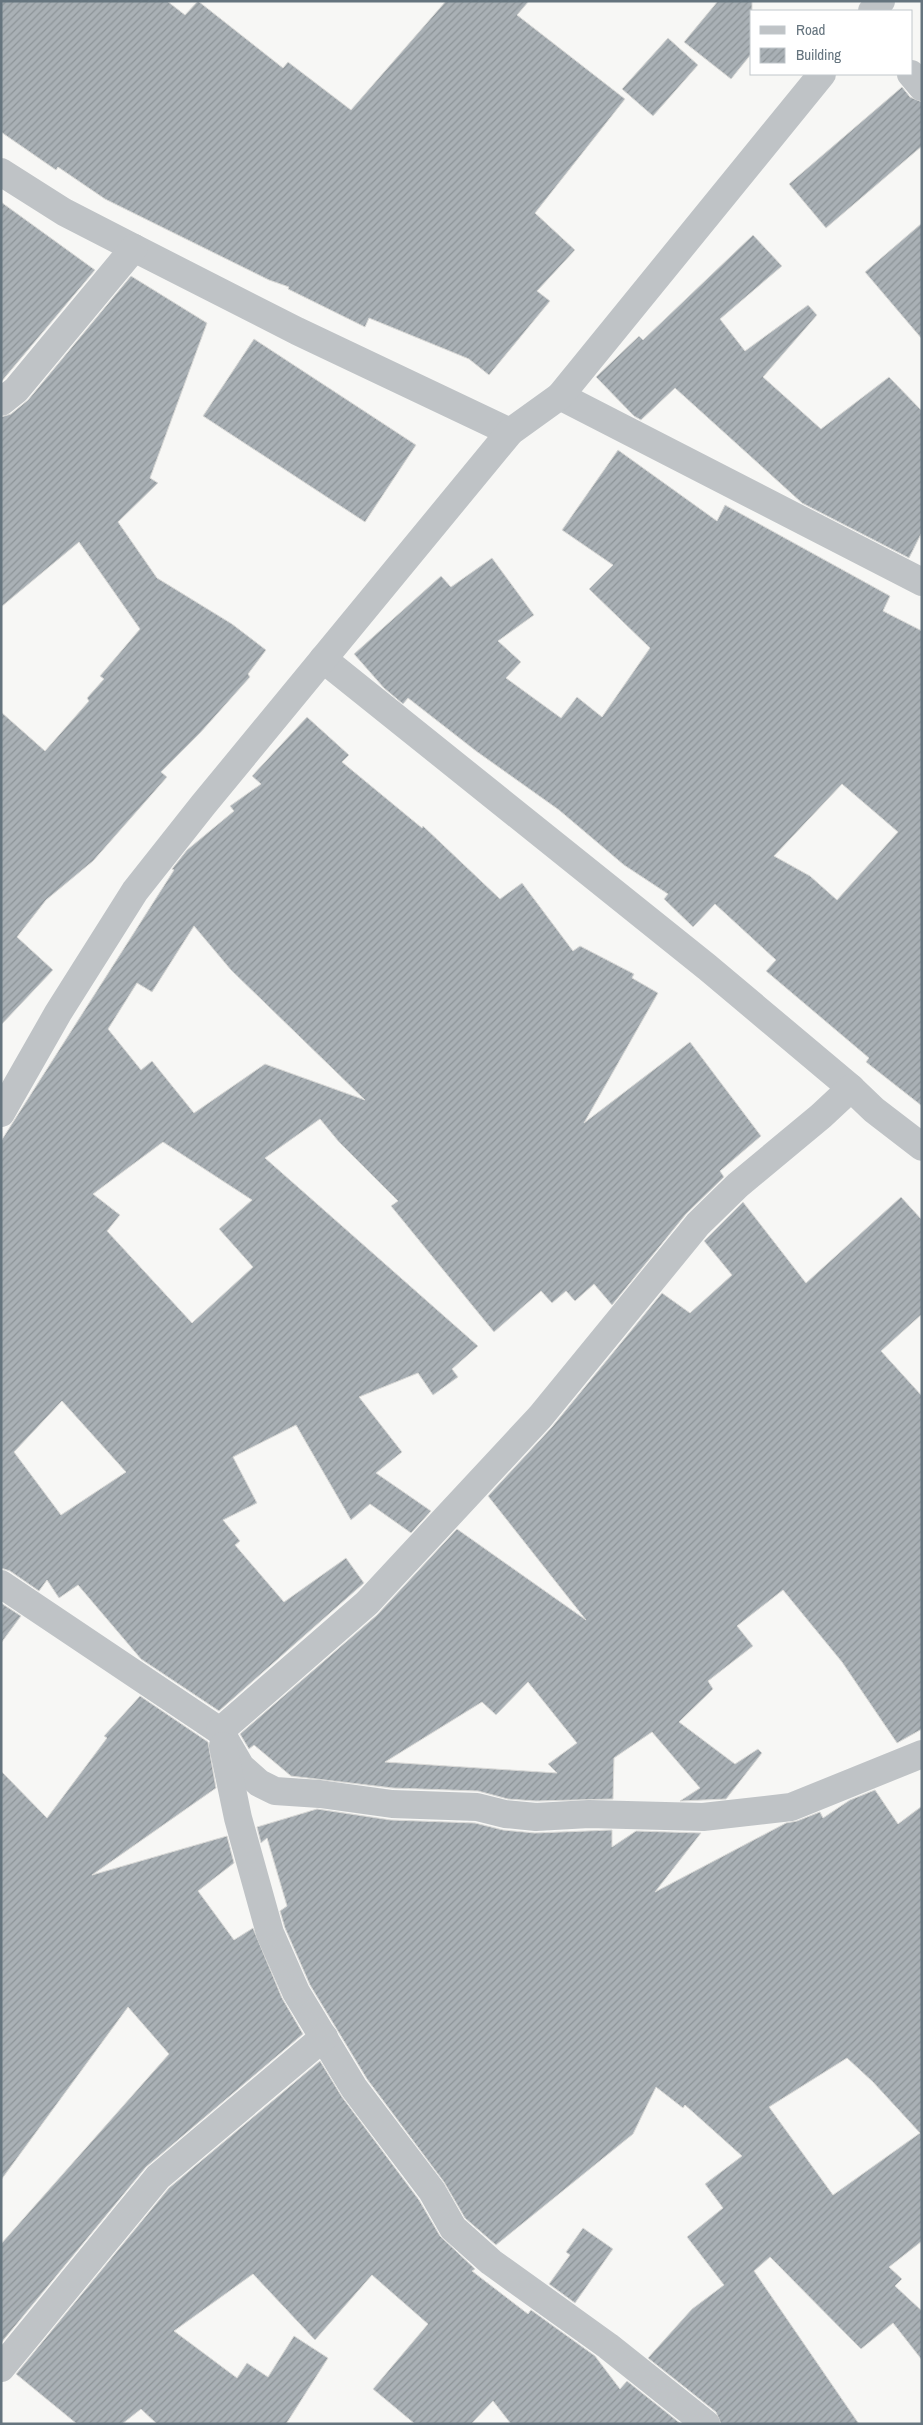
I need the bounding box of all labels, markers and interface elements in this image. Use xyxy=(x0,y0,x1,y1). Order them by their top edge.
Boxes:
legend xyxy=(750,10,913,75)
text: Road xyxy=(796,19,825,40)
text: Building xyxy=(796,44,841,65)

